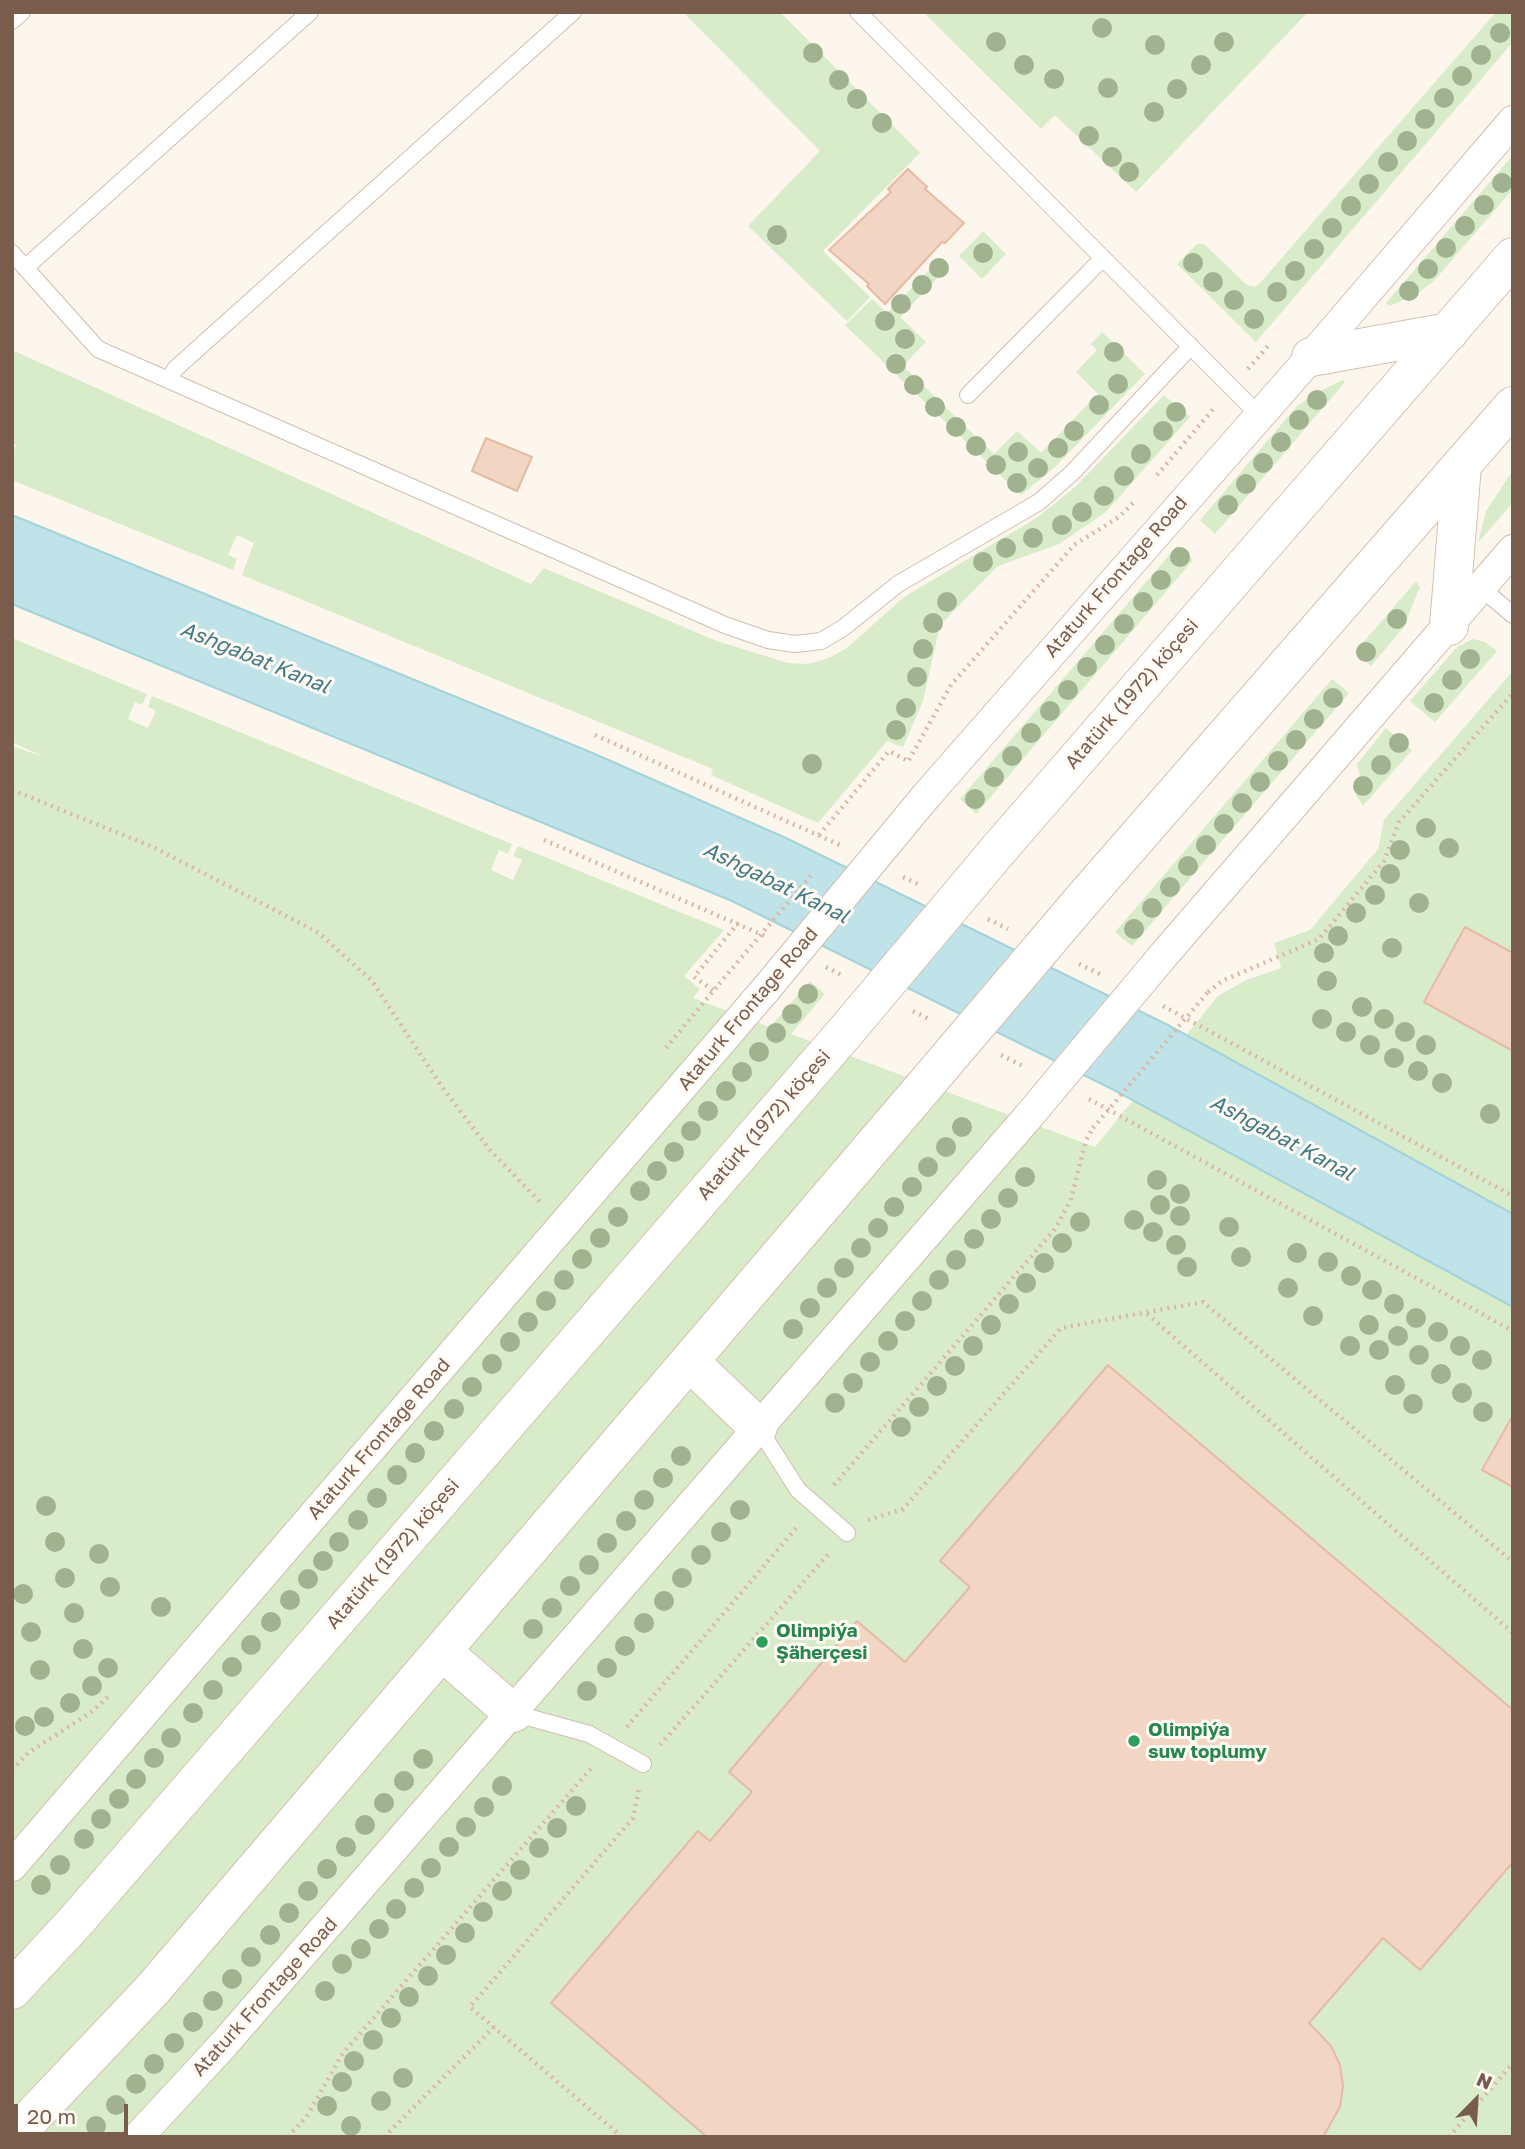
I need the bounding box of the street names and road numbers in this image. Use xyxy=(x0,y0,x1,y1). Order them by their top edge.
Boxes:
street label: Ataturk Frontage Road xyxy=(1040,492,1192,662)
street label: Atatürk (1972) köçesi xyxy=(1061,614,1203,774)
street label: Ataturk Frontage Road xyxy=(673,923,823,1095)
street label: Atatürk (1972) köçesi xyxy=(693,1045,835,1205)
street label: Ataturk Frontage Road xyxy=(303,1354,455,1524)
street label: Atatürk (1972) köçesi xyxy=(322,1474,464,1634)
street label: Ataturk Frontage Road xyxy=(188,1913,342,2081)

